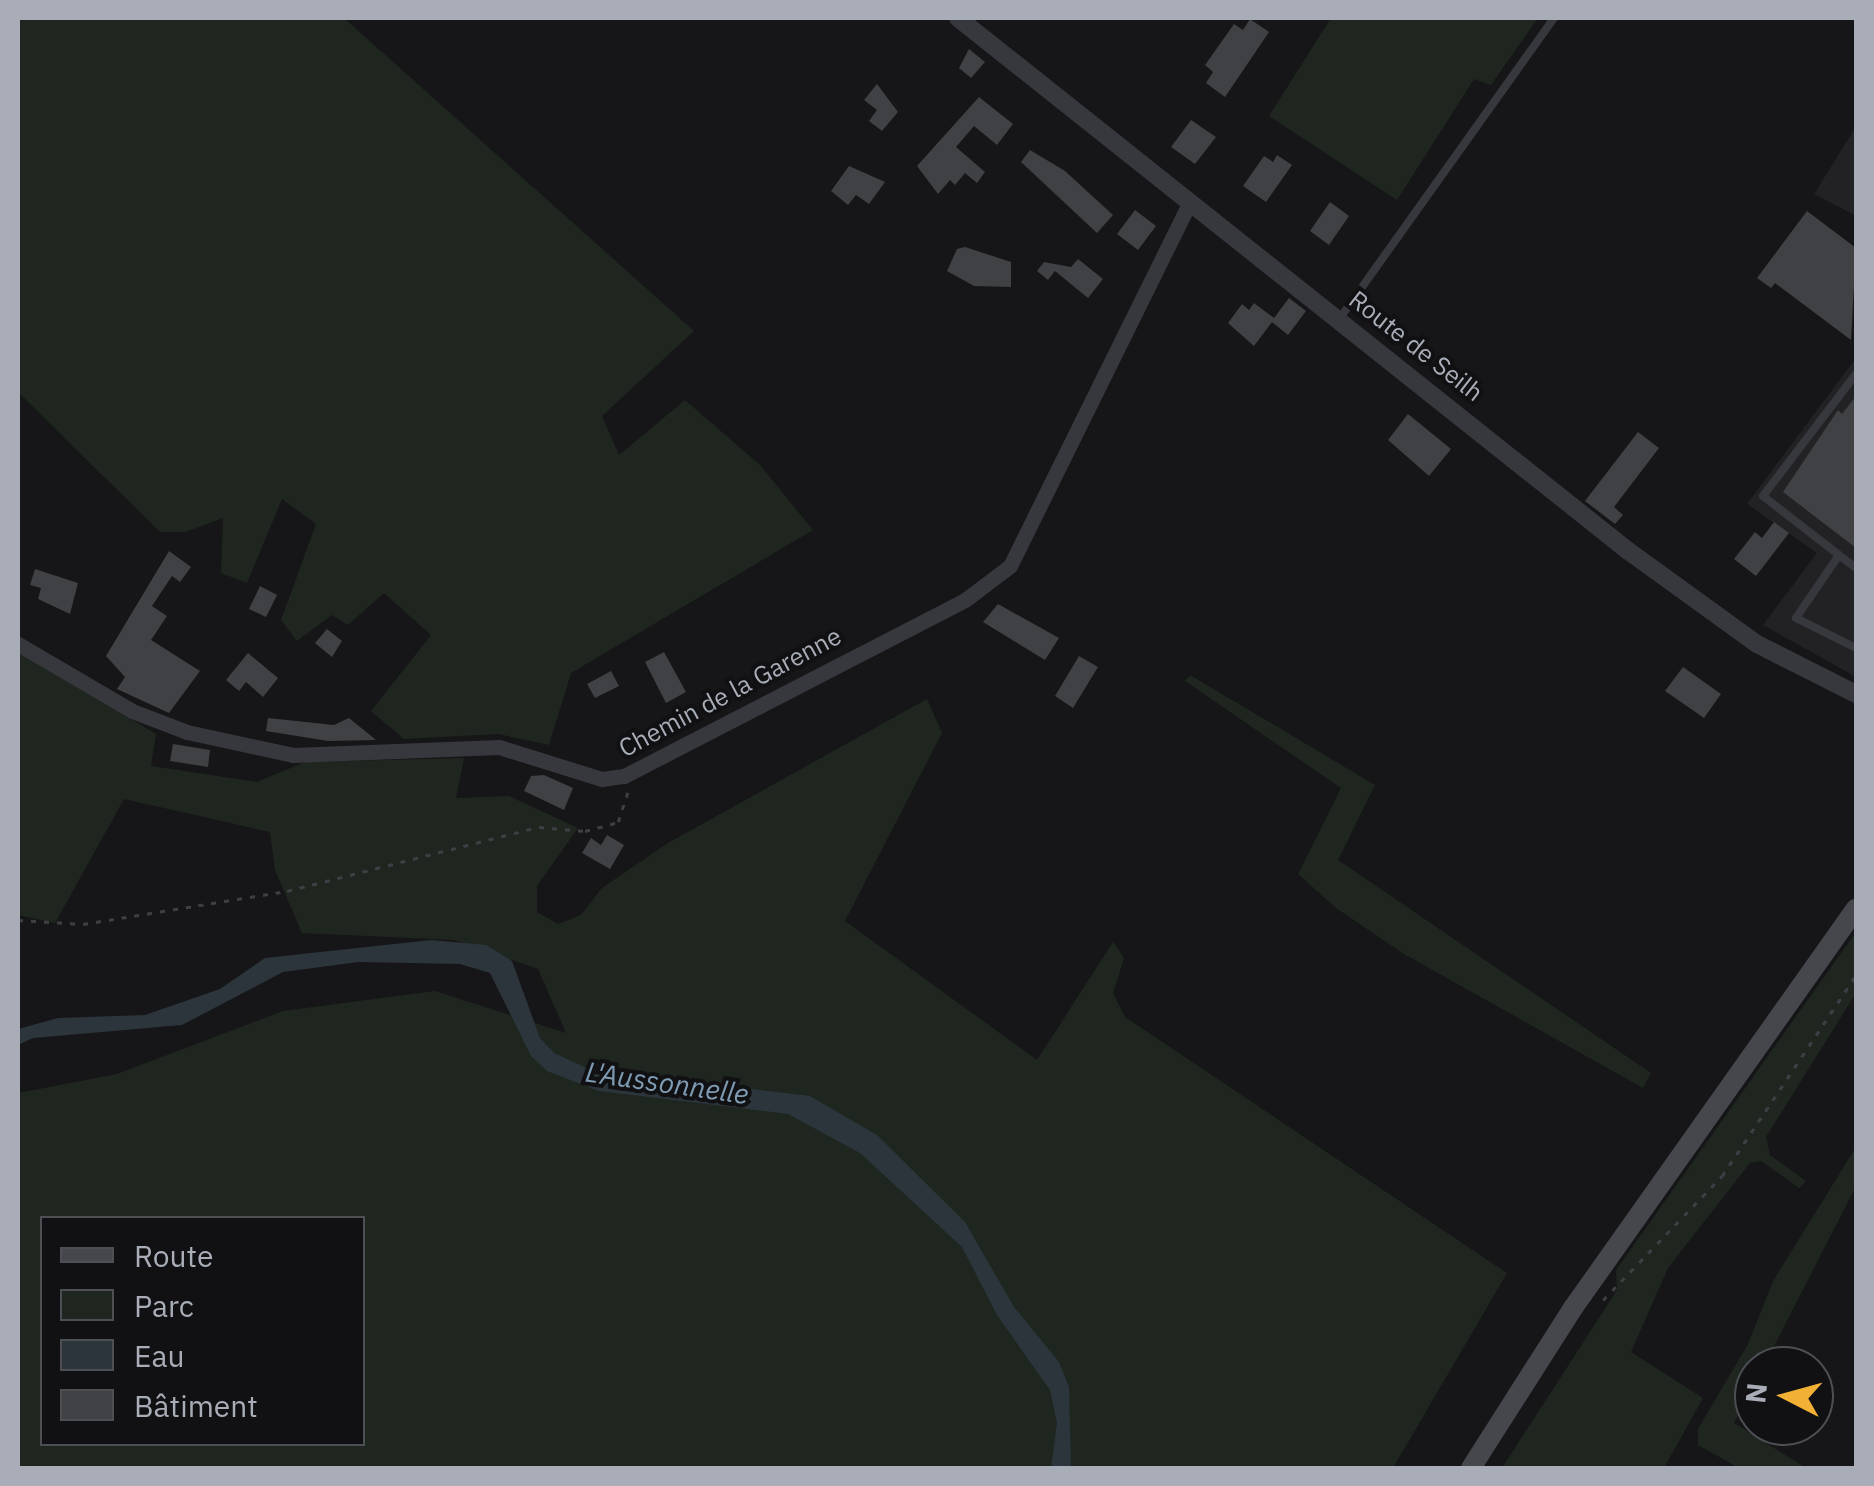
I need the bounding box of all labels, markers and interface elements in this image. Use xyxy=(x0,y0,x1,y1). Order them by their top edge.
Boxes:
street label: Route de Seilh xyxy=(1343,284,1489,408)
street label: Chemin de la Garenne xyxy=(614,621,846,763)
water label: L'Aussonnelle xyxy=(583,1055,751,1111)
legend xyxy=(40,1216,365,1446)
text: Route xyxy=(134,1236,213,1275)
text: Parc xyxy=(134,1286,194,1325)
text: Eau xyxy=(134,1336,185,1375)
north arrow xyxy=(1734,1346,1834,1446)
text: N xyxy=(1736,1381,1775,1405)
text: Bâtiment xyxy=(134,1386,258,1425)

